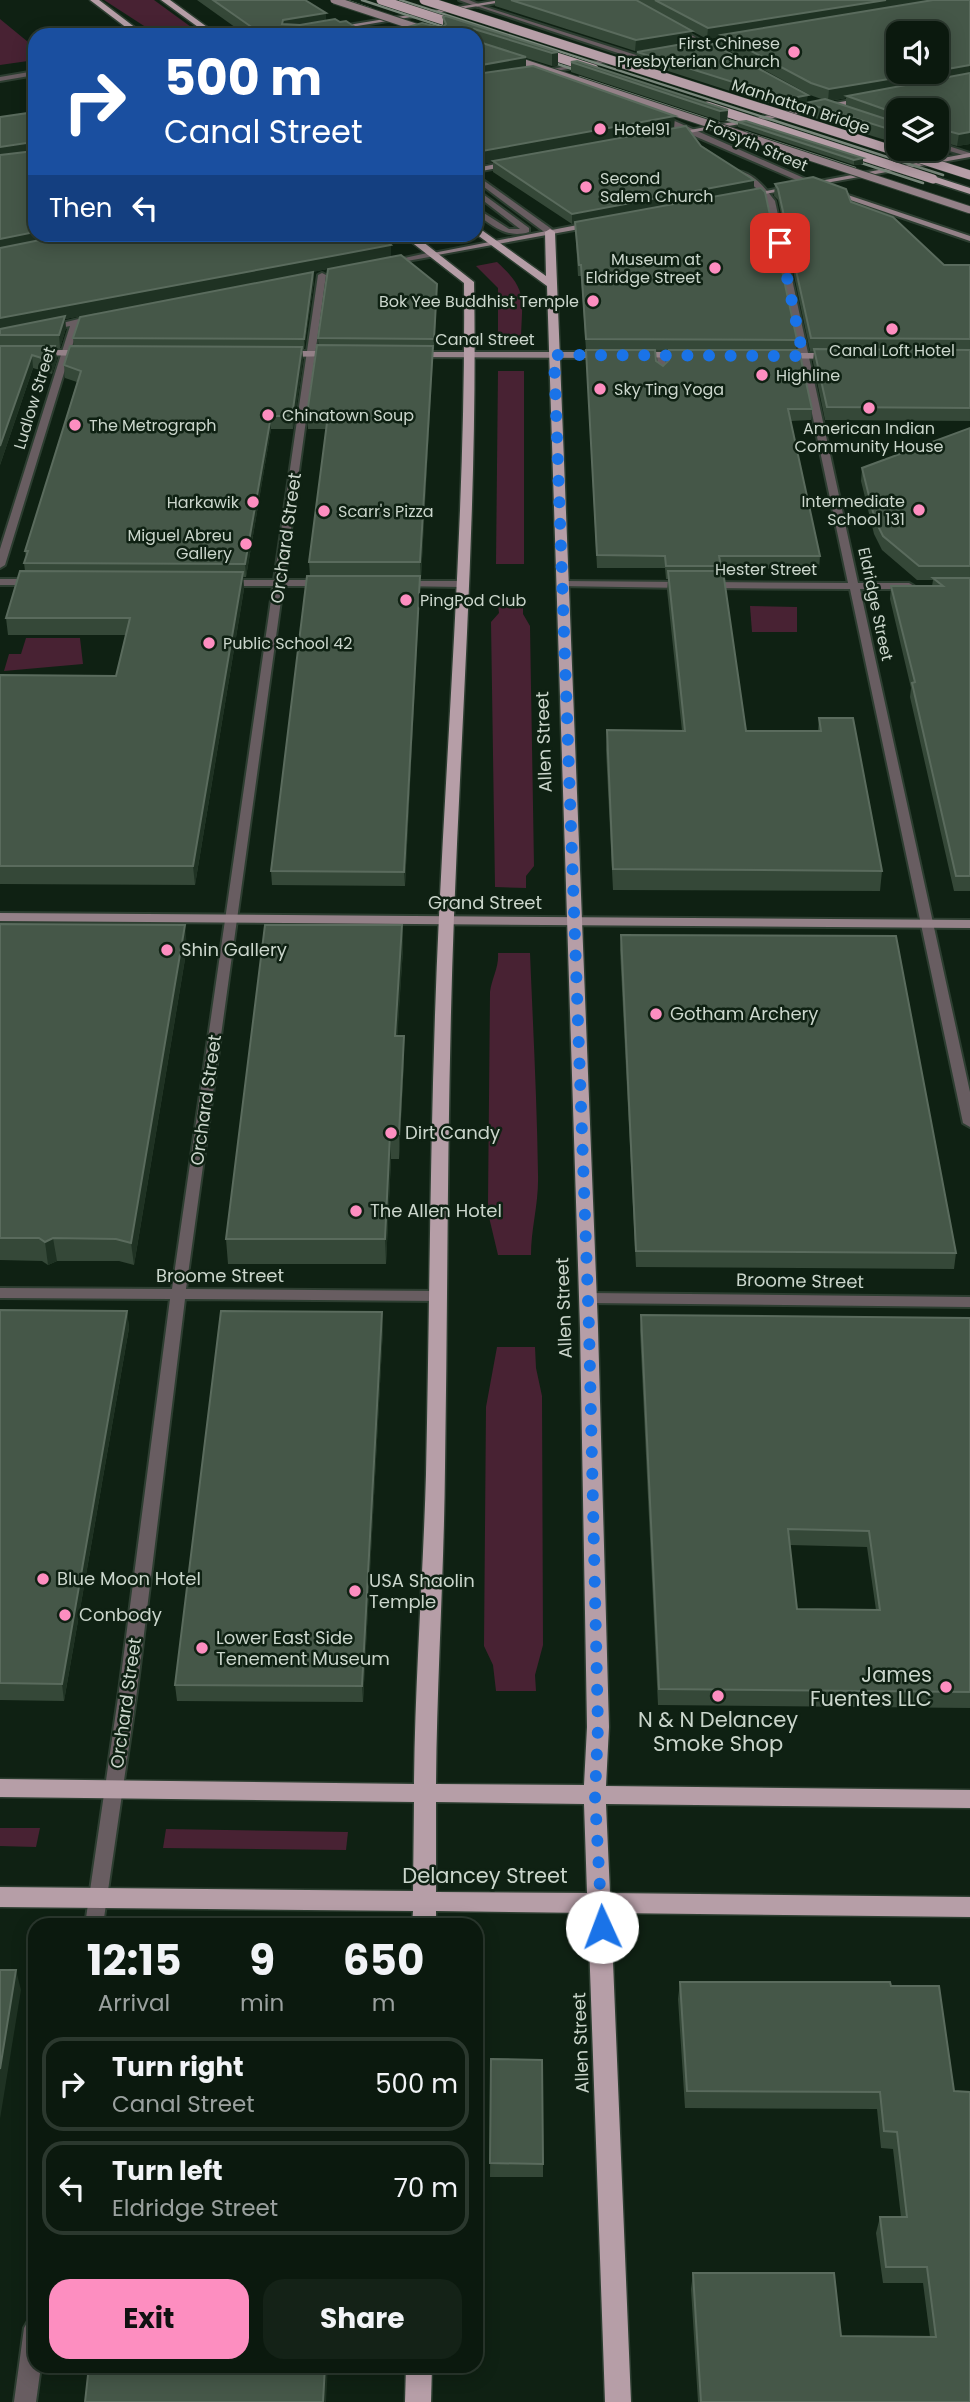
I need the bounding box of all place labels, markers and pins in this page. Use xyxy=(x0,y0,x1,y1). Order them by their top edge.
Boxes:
place label: First Chinese Presbyterian Church xyxy=(617,32,780,73)
marker: First Chinese Presbyterian Church xyxy=(786,44,802,60)
place label: Hotel91 xyxy=(614,118,670,141)
marker: Hotel91 xyxy=(592,121,608,137)
place label: Second Salem Church xyxy=(600,167,714,208)
marker: Second Salem Church xyxy=(578,179,594,195)
pin xyxy=(750,213,810,273)
place label: Museum at Eldridge Street xyxy=(585,248,701,289)
marker: Museum at Eldridge Street xyxy=(707,260,723,276)
place label: Bok Yee Buddhist Temple xyxy=(379,290,579,313)
marker: Bok Yee Buddhist Temple xyxy=(585,293,601,309)
marker: Canal Loft Hotel xyxy=(884,321,900,337)
place label: Canal Loft Hotel xyxy=(829,339,955,362)
place label: Highline xyxy=(776,364,840,387)
marker: Highline xyxy=(754,367,770,383)
place label: Sky Ting Yoga xyxy=(614,378,724,401)
marker: Sky Ting Yoga xyxy=(592,381,608,397)
marker: American Indian Community House xyxy=(861,400,877,416)
place label: Chinatown Soup xyxy=(282,404,414,427)
marker: Chinatown Soup xyxy=(260,407,276,423)
place label: The Metrograph xyxy=(89,414,216,437)
marker: The Metrograph xyxy=(67,417,83,433)
place label: American Indian Community House xyxy=(795,417,944,458)
place label: Intermediate School 131 xyxy=(801,490,905,531)
place label: Harkawik xyxy=(167,491,240,514)
marker: Harkawik xyxy=(245,494,261,510)
place label: Scarr's Pizza xyxy=(338,500,434,523)
marker: Intermediate School 131 xyxy=(911,502,927,518)
marker: Scarr's Pizza xyxy=(316,503,332,519)
place label: Miguel Abreu Gallery xyxy=(127,524,232,565)
marker: Miguel Abreu Gallery xyxy=(238,536,254,552)
place label: PingPod Club xyxy=(420,589,526,612)
marker: PingPod Club xyxy=(398,592,414,608)
place label: Public School 42 xyxy=(223,632,352,655)
marker: Public School 42 xyxy=(201,635,217,651)
place label: Shin Gallery xyxy=(181,937,287,962)
marker: Shin Gallery xyxy=(159,942,175,958)
place label: Gotham Archery xyxy=(670,1001,818,1026)
marker: Gotham Archery xyxy=(648,1006,664,1022)
place label: Dirt Candy xyxy=(405,1120,500,1145)
marker: Dirt Candy xyxy=(383,1125,399,1141)
place label: The Allen Hotel xyxy=(370,1198,502,1223)
marker: The Allen Hotel xyxy=(348,1203,364,1219)
place label: Blue Moon Hotel xyxy=(57,1566,201,1591)
place label: USA Shaolin Temple xyxy=(369,1568,475,1614)
marker: Blue Moon Hotel xyxy=(35,1571,51,1587)
marker: USA Shaolin Temple xyxy=(347,1583,363,1599)
place label: Conbody xyxy=(79,1602,162,1627)
marker: Conbody xyxy=(57,1607,73,1623)
place label: Lower East Side Tenement Museum xyxy=(216,1625,390,1671)
marker: Lower East Side Tenement Museum xyxy=(194,1640,210,1656)
place label: James Fuentes LLC xyxy=(810,1660,932,1713)
marker: James Fuentes LLC xyxy=(938,1679,954,1695)
marker: N & N Delancey Smoke Shop xyxy=(710,1688,726,1704)
place label: N & N Delancey Smoke Shop xyxy=(638,1705,798,1758)

